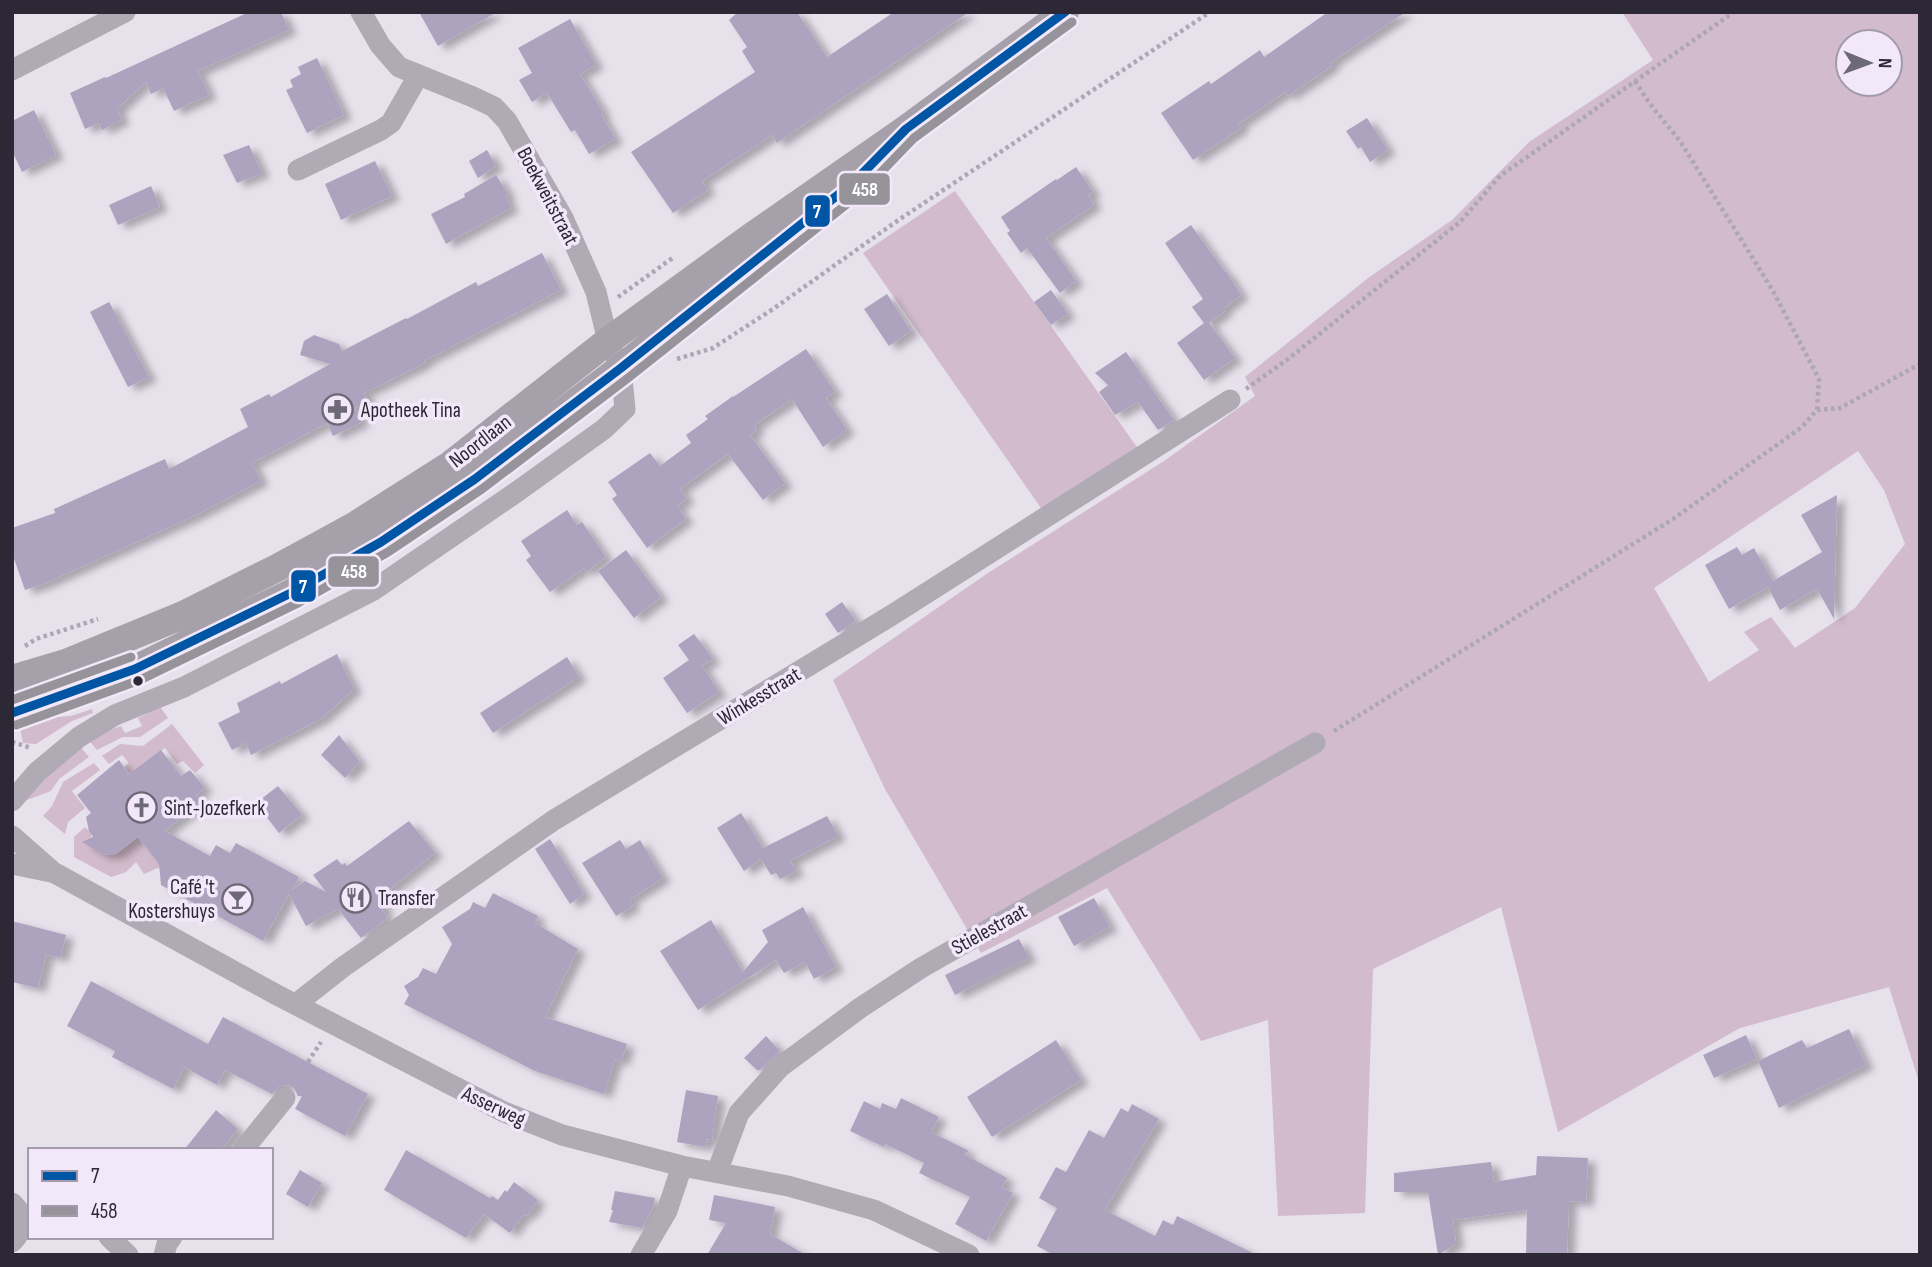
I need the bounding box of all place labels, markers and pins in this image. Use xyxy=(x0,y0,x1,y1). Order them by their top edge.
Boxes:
pharmacy icon: Apotheek Tina xyxy=(321,393,355,427)
place label: Apotheek Tina xyxy=(360,398,461,423)
unlabelled marker xyxy=(131,674,145,688)
church icon: Sint-Jozefkerk xyxy=(124,791,158,825)
place label: Sint-Jozefkerk xyxy=(164,796,265,821)
place label: Café 't Kostershuys xyxy=(128,875,215,924)
restaurant icon: Transfer xyxy=(338,881,372,915)
bar icon: Café 't Kostershuys xyxy=(221,882,255,916)
place label: Transfer xyxy=(378,886,435,911)

